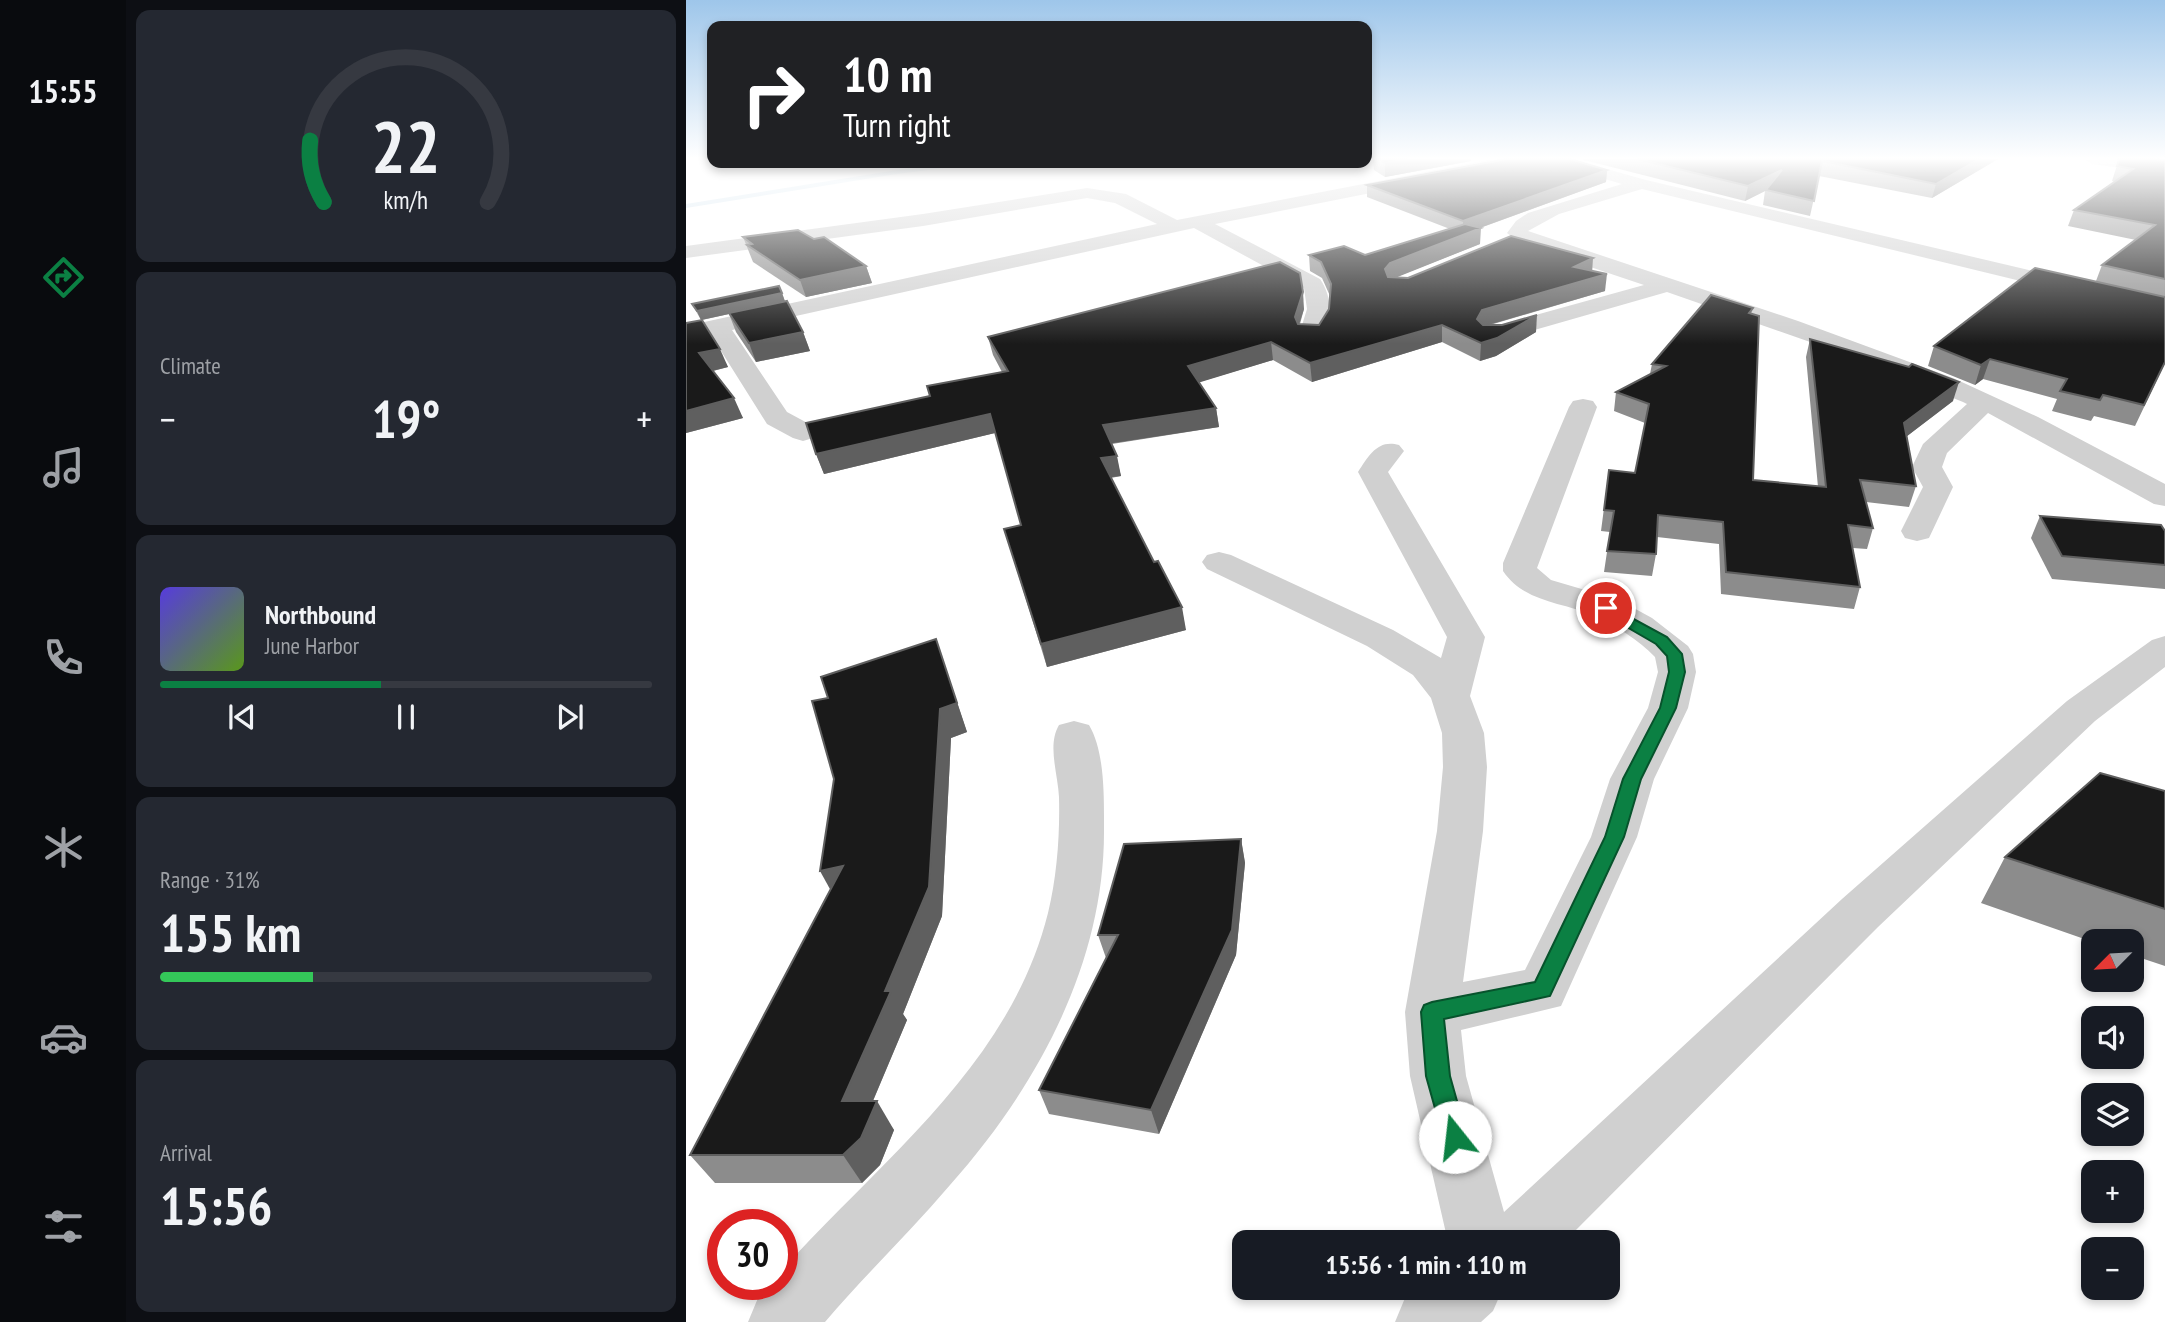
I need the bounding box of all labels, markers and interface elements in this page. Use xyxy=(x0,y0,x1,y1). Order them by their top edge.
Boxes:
text: 10 m xyxy=(843,42,932,106)
icon: right xyxy=(728,49,819,140)
text: 15:55 xyxy=(28,70,98,112)
text: 22 xyxy=(371,99,441,193)
text: Turn right xyxy=(843,104,951,146)
text: km/h xyxy=(384,184,428,216)
icon: directions xyxy=(39,253,88,302)
text: Climate xyxy=(160,351,221,380)
text: 19° xyxy=(372,385,440,452)
text: − xyxy=(160,394,176,443)
text: + xyxy=(636,394,652,443)
icon: music xyxy=(39,443,88,492)
pin xyxy=(1576,578,1636,638)
icon: arrive xyxy=(1587,589,1625,627)
text: Northbound xyxy=(265,598,376,631)
text: June Harbor xyxy=(265,631,359,660)
icon: phone xyxy=(39,633,88,682)
icon: previous xyxy=(223,698,261,736)
icon: pause xyxy=(387,698,425,736)
icon: next xyxy=(551,698,589,736)
icon: climate xyxy=(39,823,88,872)
text: Range · 31% xyxy=(160,865,260,894)
text: 155 km xyxy=(160,899,301,966)
north arrow xyxy=(2081,929,2144,992)
map controls xyxy=(2081,929,2144,1300)
button: sound xyxy=(2081,1006,2144,1069)
icon: car xyxy=(39,1013,88,1062)
button: layers xyxy=(2081,1083,2144,1146)
position arrow xyxy=(1418,1100,1492,1174)
text: Arrival xyxy=(160,1138,212,1167)
button: + xyxy=(2081,1160,2144,1223)
text: 15:56 xyxy=(160,1172,272,1239)
icon: filters xyxy=(39,1202,88,1251)
speed limit sign: 30 xyxy=(707,1209,798,1300)
button: − xyxy=(2081,1237,2144,1300)
text: 15:56 · 1 min · 110 m xyxy=(1326,1248,1526,1281)

